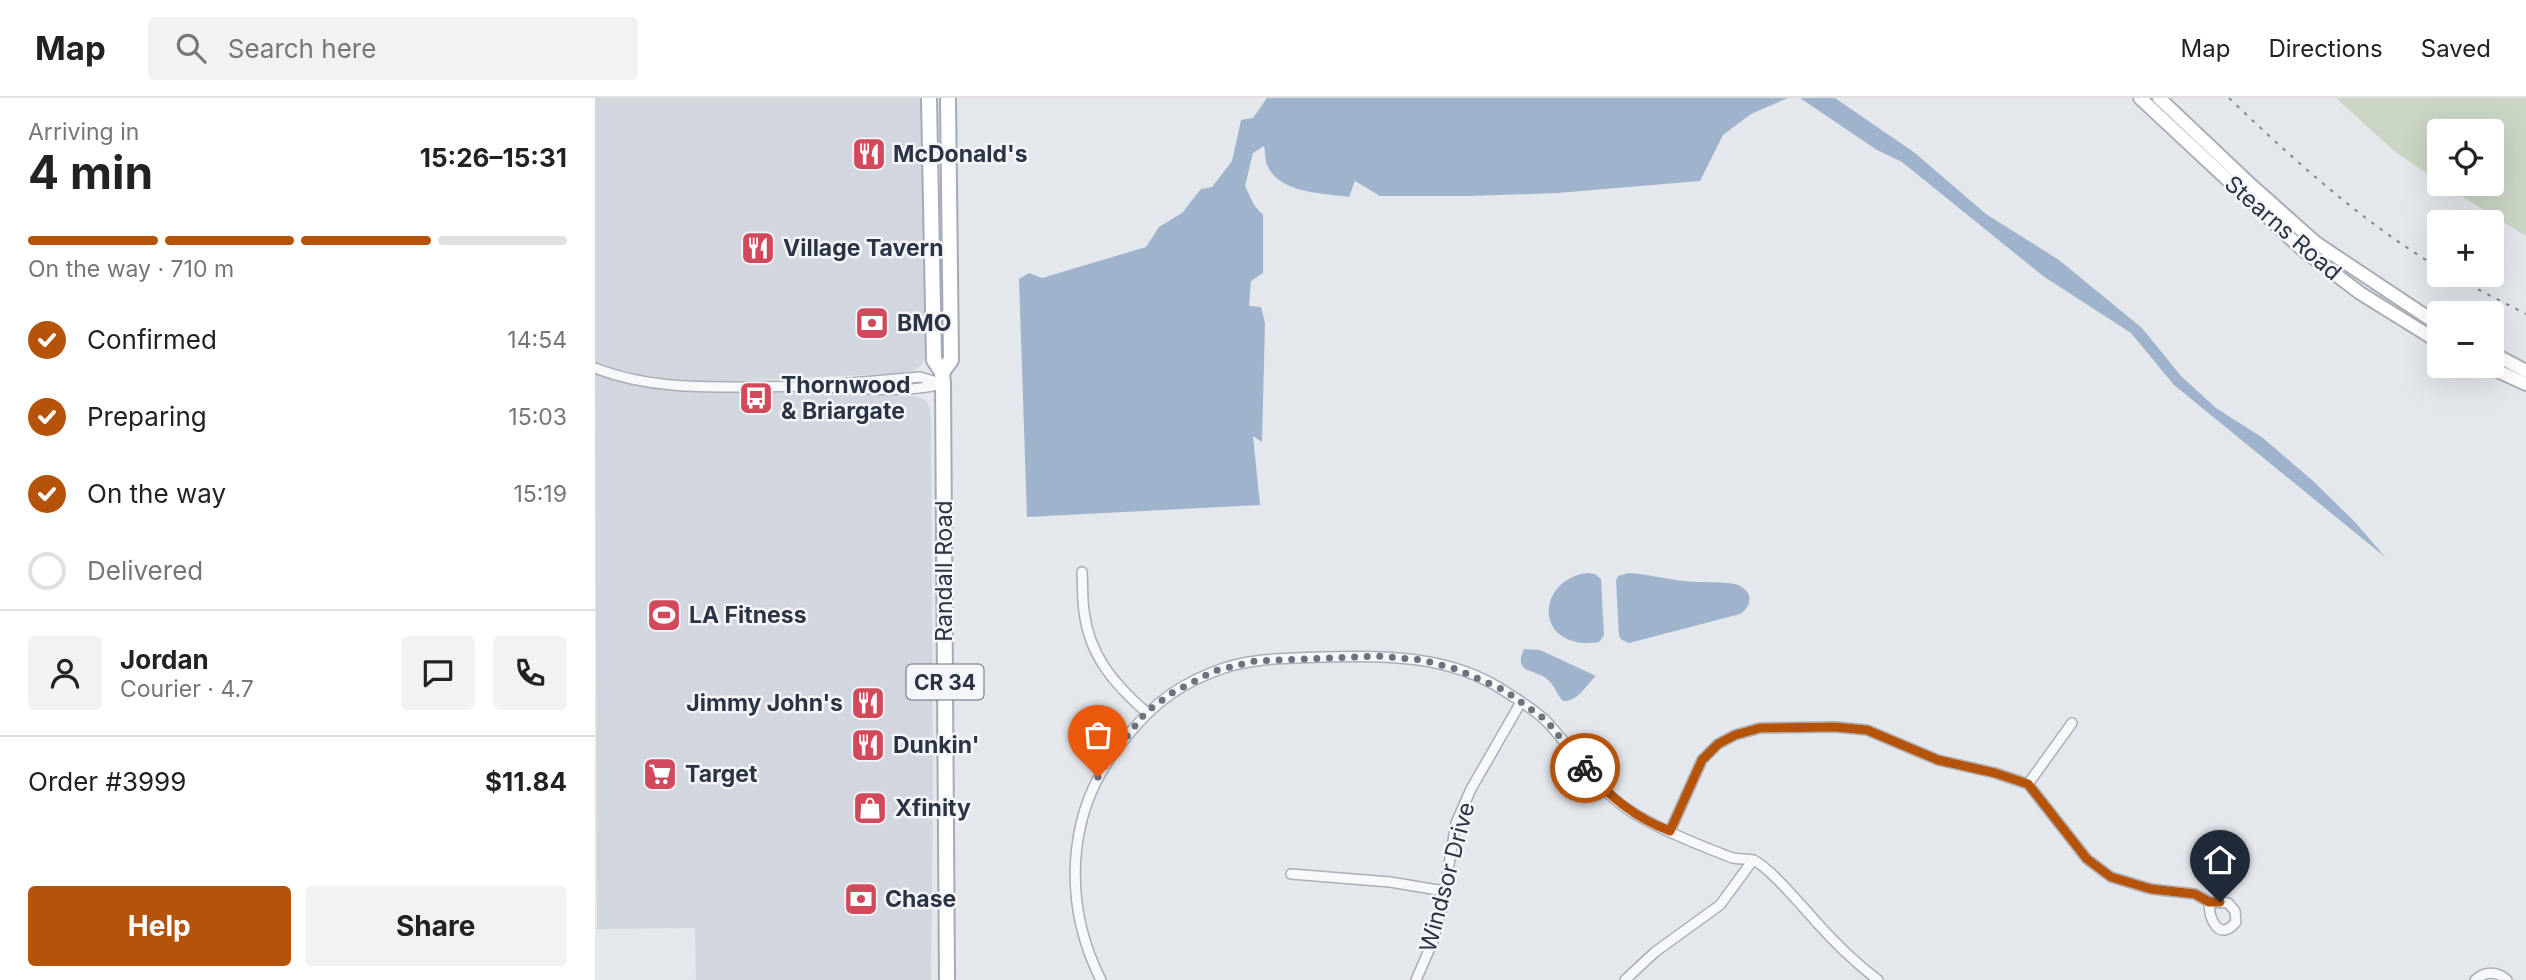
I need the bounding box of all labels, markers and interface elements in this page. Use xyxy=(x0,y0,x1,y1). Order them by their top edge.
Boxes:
search box xyxy=(148,17,638,80)
text: Map xyxy=(35,28,106,68)
icon: search xyxy=(172,29,210,67)
text: Search here xyxy=(228,33,376,64)
text: Map xyxy=(2181,34,2230,63)
text: Directions xyxy=(2268,34,2383,63)
text: Saved xyxy=(2421,34,2491,63)
text: Arriving in xyxy=(28,118,139,146)
map controls xyxy=(2427,119,2504,378)
button: locate xyxy=(2427,119,2504,196)
restaurant icon: McDonald's xyxy=(850,135,888,173)
place label: McDonald's xyxy=(893,140,1028,168)
text: 15:26–15:31 xyxy=(420,142,567,173)
text: 4 min xyxy=(28,144,153,200)
street label: Stearns Road xyxy=(2219,170,2347,286)
button: + xyxy=(2427,210,2504,287)
restaurant icon: Village Tavern xyxy=(739,229,777,267)
place label: Village Tavern xyxy=(783,234,943,262)
text: On the way · 710 m xyxy=(28,255,234,283)
button: − xyxy=(2427,301,2504,378)
bank icon: BMO xyxy=(853,304,891,342)
place label: BMO xyxy=(897,309,951,337)
icon: check xyxy=(28,321,66,359)
text: Confirmed xyxy=(87,324,217,355)
text: 14:54 xyxy=(507,326,567,354)
place label: Thornwood & Briargate xyxy=(781,371,911,425)
bus stop icon: Thornwood & Briargate xyxy=(737,379,775,417)
icon: check xyxy=(28,398,66,436)
text: Preparing xyxy=(87,401,207,432)
text: 15:03 xyxy=(508,403,567,431)
icon: check xyxy=(28,475,66,513)
text: On the way xyxy=(87,478,226,509)
text: 15:19 xyxy=(513,480,567,508)
street label: Randall Road xyxy=(930,500,958,642)
text: Delivered xyxy=(87,555,203,586)
sports icon: LA Fitness xyxy=(645,596,683,634)
place label: LA Fitness xyxy=(689,601,807,629)
button: person xyxy=(28,636,102,710)
button: chat xyxy=(401,636,475,710)
button: phone xyxy=(493,636,567,710)
text: Jordan xyxy=(120,644,209,675)
road number: CR 34 xyxy=(907,664,983,700)
text: Courier · 4.7 xyxy=(120,675,254,703)
restaurant icon: Jimmy John's xyxy=(849,684,887,722)
place label: Jimmy John's xyxy=(686,689,843,717)
pin xyxy=(1068,705,1128,777)
icon: bag xyxy=(1079,716,1117,754)
restaurant icon: Dunkin' xyxy=(849,726,887,764)
place label: Dunkin' xyxy=(893,731,979,759)
courier xyxy=(1550,733,1620,803)
icon: bike xyxy=(1566,749,1604,787)
supermarket icon: Target xyxy=(641,755,679,793)
place label: Target xyxy=(685,760,758,788)
text: Order #3999 xyxy=(28,766,186,797)
text: $11.84 xyxy=(485,766,567,797)
shop icon: Xfinity xyxy=(851,789,889,827)
place label: Xfinity xyxy=(895,794,971,822)
street label: Windsor Drive xyxy=(1414,799,1480,955)
pin xyxy=(2190,830,2250,902)
icon: home xyxy=(2201,841,2239,879)
bank icon: Chase xyxy=(842,880,880,918)
place label: Chase xyxy=(885,885,956,913)
button: Help xyxy=(28,886,291,966)
button: Share xyxy=(305,886,567,966)

